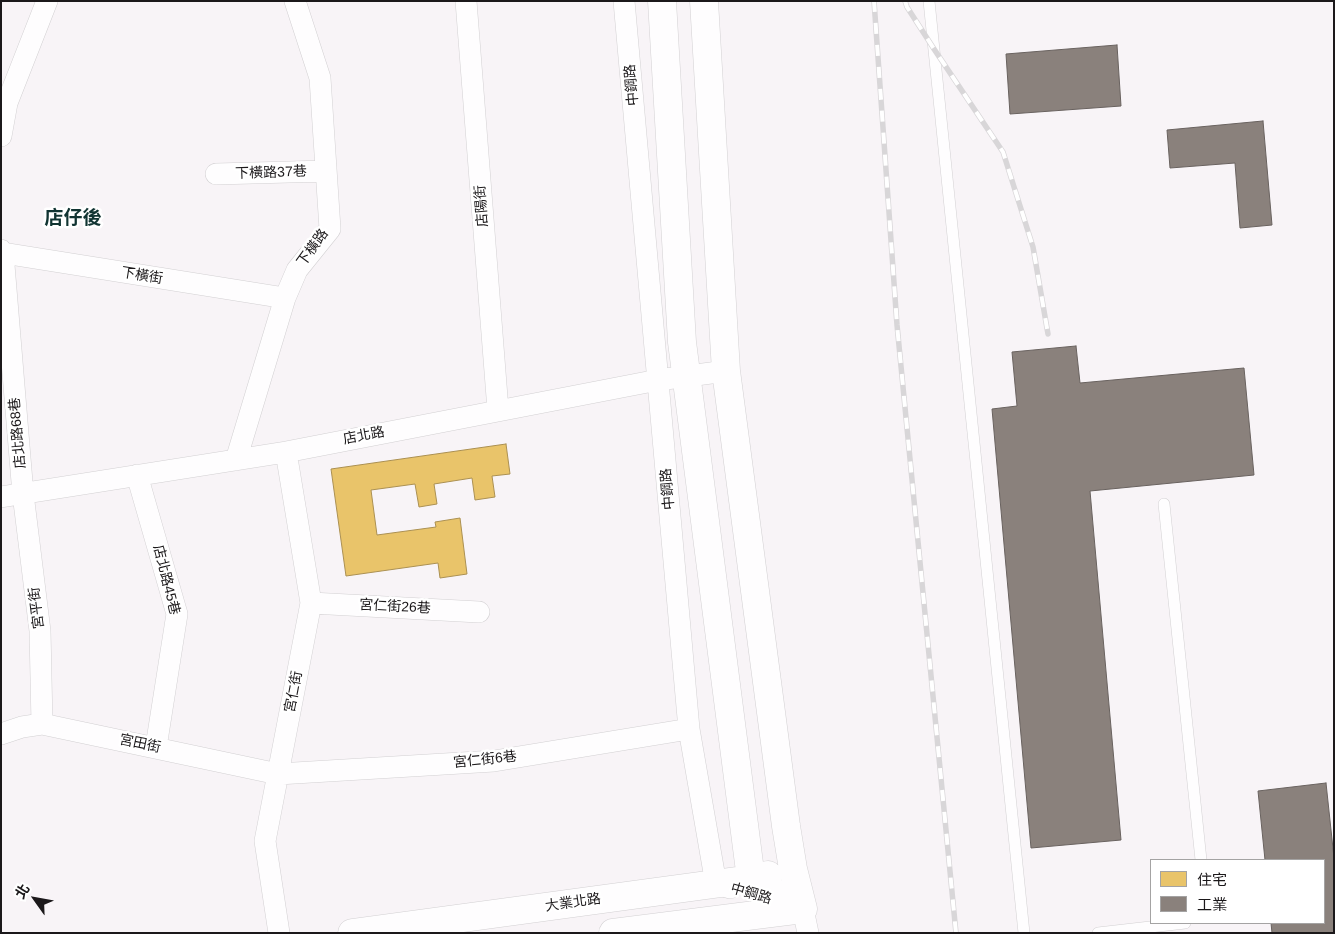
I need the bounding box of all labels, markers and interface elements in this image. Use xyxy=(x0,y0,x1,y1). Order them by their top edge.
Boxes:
street label: 中鋼路 xyxy=(622,63,642,107)
street label: 下橫路37巷 xyxy=(235,163,307,183)
street label: 店陽街 xyxy=(472,184,492,228)
district label: 店仔後 xyxy=(45,208,101,230)
street label: 下橫路 xyxy=(294,226,332,270)
street label: 下橫街 xyxy=(120,264,164,288)
street label: 店北路68巷 xyxy=(7,397,29,469)
street label: 店北路 xyxy=(342,424,386,448)
street label: 中鋼路 xyxy=(658,467,678,511)
street label: 店北路45巷 xyxy=(149,543,183,617)
street label: 宮平街 xyxy=(26,586,48,630)
street label: 宮仁街26巷 xyxy=(359,597,431,617)
street label: 宮仁街 xyxy=(282,670,306,714)
street label: 宮田街 xyxy=(118,731,162,757)
street label: 宮仁街6巷 xyxy=(452,748,518,772)
legend xyxy=(1150,859,1325,924)
text: 住宅 xyxy=(1197,871,1227,888)
north arrow xyxy=(10,874,60,924)
street label: 中鋼路 xyxy=(728,880,774,908)
text: 北 xyxy=(12,881,33,901)
street label: 大業北路 xyxy=(544,891,602,915)
text: 工業 xyxy=(1197,896,1227,913)

